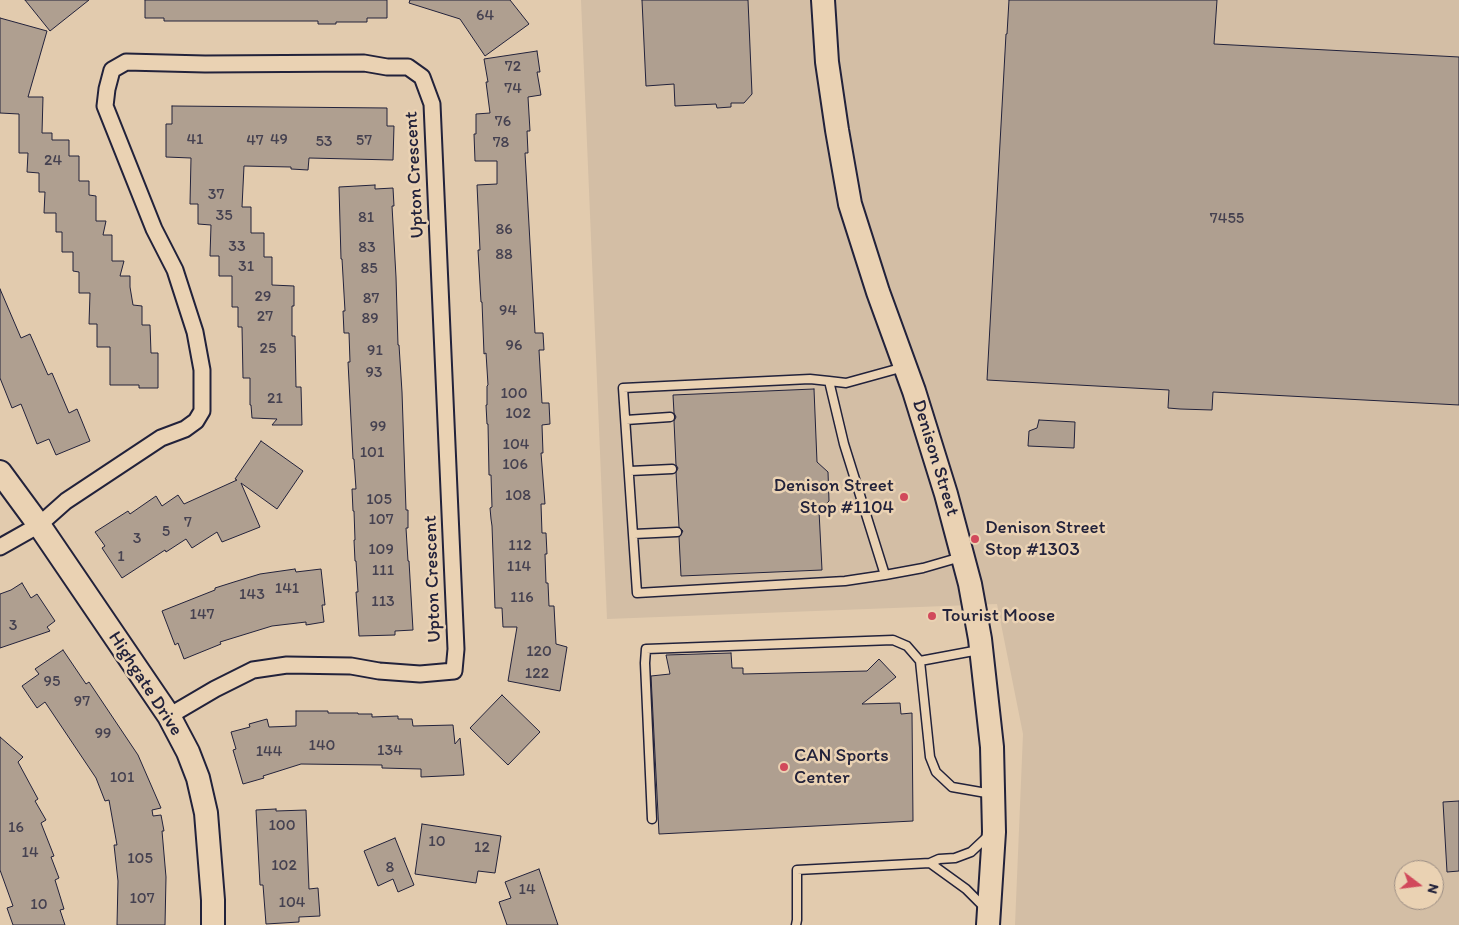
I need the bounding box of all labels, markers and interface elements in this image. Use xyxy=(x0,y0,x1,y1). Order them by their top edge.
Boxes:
house number: 64 xyxy=(476,6,494,26)
house number: 72 xyxy=(505,57,521,77)
house number: 74 xyxy=(504,79,522,99)
street label: Upton Crescent xyxy=(400,111,430,239)
house number: 76 xyxy=(495,112,511,132)
house number: 41 xyxy=(186,130,204,150)
house number: 49 xyxy=(270,130,288,150)
house number: 47 xyxy=(246,131,264,151)
house number: 57 xyxy=(356,131,372,151)
house number: 53 xyxy=(315,132,333,152)
house number: 78 xyxy=(493,133,509,153)
house number: 24 xyxy=(44,151,62,171)
house number: 37 xyxy=(208,185,224,205)
house number: 35 xyxy=(215,206,233,226)
house number: 81 xyxy=(358,208,374,228)
house number: 7455 xyxy=(1210,209,1244,229)
house number: 86 xyxy=(495,220,513,240)
house number: 33 xyxy=(228,237,246,257)
house number: 83 xyxy=(358,238,376,258)
house number: 88 xyxy=(495,245,513,265)
house number: 31 xyxy=(238,257,254,277)
house number: 85 xyxy=(360,259,378,279)
house number: 29 xyxy=(255,287,271,307)
house number: 87 xyxy=(363,289,379,309)
house number: 94 xyxy=(499,301,517,321)
house number: 27 xyxy=(257,307,273,327)
house number: 89 xyxy=(361,309,379,329)
house number: 96 xyxy=(506,336,522,356)
house number: 25 xyxy=(260,339,276,359)
house number: 91 xyxy=(367,341,383,361)
house number: 93 xyxy=(365,363,383,383)
house number: 100 xyxy=(500,384,528,404)
house number: 21 xyxy=(267,389,283,409)
street label: Denison Street xyxy=(906,397,964,519)
house number: 102 xyxy=(505,404,531,424)
house number: 99 xyxy=(370,417,386,437)
house number: 104 xyxy=(503,435,529,455)
house number: 101 xyxy=(360,443,384,463)
house number: 106 xyxy=(502,455,528,475)
place label: Denison Street Stop #1104 xyxy=(773,475,894,519)
house number: 108 xyxy=(505,486,531,506)
house number: 105 xyxy=(366,490,392,510)
marker: Denison Street Stop #1104 xyxy=(898,491,910,503)
house number: 107 xyxy=(368,510,394,530)
house number: 7 xyxy=(184,513,192,533)
street label: Upton Crescent xyxy=(419,515,447,643)
place label: Denison Street Stop #1303 xyxy=(985,517,1106,561)
house number: 5 xyxy=(162,522,170,542)
house number: 3 xyxy=(133,529,141,549)
marker: Denison Street Stop #1303 xyxy=(969,533,981,545)
house number: 112 xyxy=(508,536,532,556)
house number: 109 xyxy=(368,540,394,560)
house number: 1 xyxy=(117,547,125,567)
house number: 114 xyxy=(507,557,531,577)
house number: 111 xyxy=(372,561,394,581)
house number: 141 xyxy=(275,579,299,599)
house number: 143 xyxy=(239,585,265,605)
house number: 116 xyxy=(510,588,534,608)
house number: 113 xyxy=(371,592,395,612)
house number: 147 xyxy=(190,605,214,625)
place label: Tourist Moose xyxy=(942,605,1055,627)
marker: Tourist Moose xyxy=(926,610,938,622)
house number: 3 xyxy=(9,616,17,636)
street label: Highgate Drive xyxy=(103,627,187,741)
house number: 120 xyxy=(526,642,552,662)
house number: 122 xyxy=(525,664,549,684)
house number: 95 xyxy=(44,672,60,692)
house number: 97 xyxy=(74,692,90,712)
house number: 99 xyxy=(95,724,111,744)
house number: 140 xyxy=(309,736,335,756)
house number: 134 xyxy=(377,741,403,761)
house number: 144 xyxy=(256,742,282,762)
place label: CAN Sports Center xyxy=(794,745,889,789)
marker: CAN Sports Center xyxy=(778,761,790,773)
house number: 101 xyxy=(110,768,134,788)
house number: 100 xyxy=(268,816,296,836)
house number: 16 xyxy=(8,818,24,838)
house number: 10 xyxy=(428,832,446,852)
house number: 12 xyxy=(474,838,490,858)
house number: 14 xyxy=(21,843,39,863)
house number: 105 xyxy=(127,849,153,869)
house number: 102 xyxy=(271,856,297,876)
house number: 8 xyxy=(386,858,394,878)
north arrow xyxy=(1394,860,1444,910)
house number: 14 xyxy=(518,880,536,900)
text: N xyxy=(1424,882,1442,896)
house number: 107 xyxy=(129,889,155,909)
house number: 104 xyxy=(279,893,305,913)
house number: 10 xyxy=(30,895,48,915)

